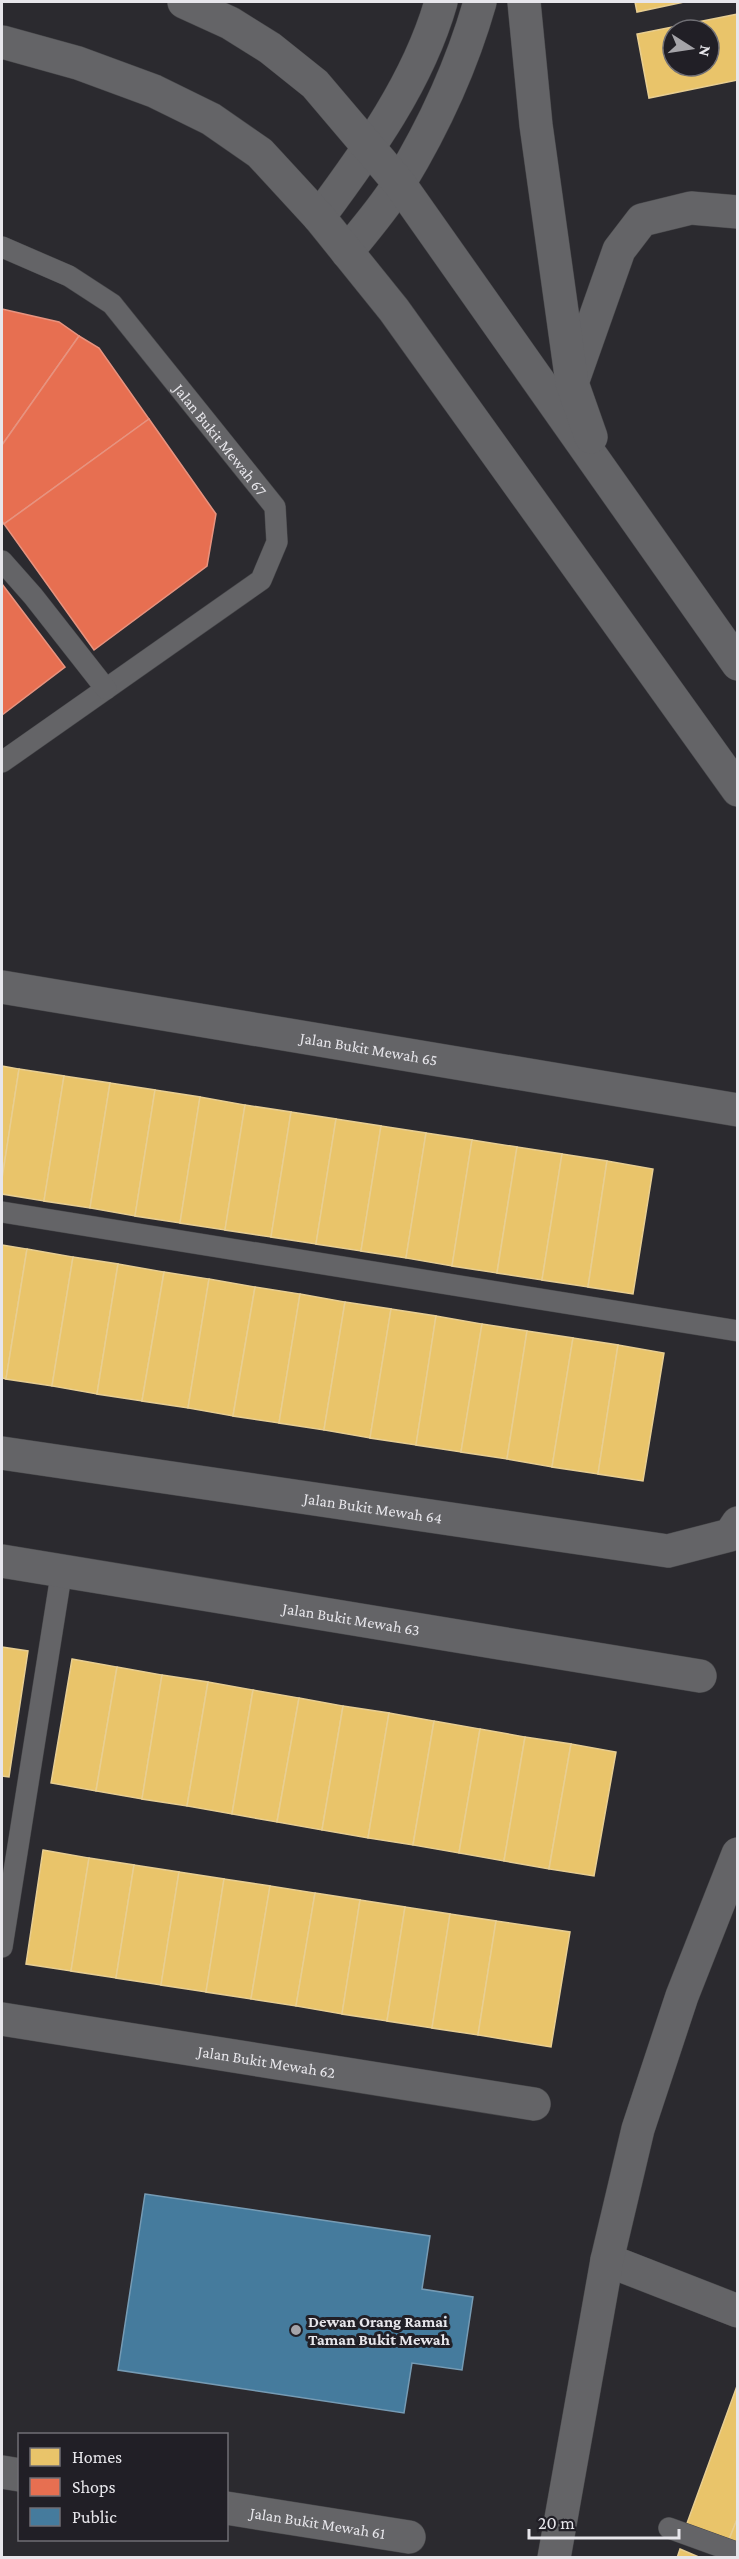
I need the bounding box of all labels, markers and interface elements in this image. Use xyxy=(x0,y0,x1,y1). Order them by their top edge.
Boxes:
north arrow xyxy=(661,18,721,78)
text: N xyxy=(696,44,715,58)
street label: Jalan Bukit Mewah 67 xyxy=(168,379,271,500)
street label: Jalan Bukit Mewah 65 xyxy=(297,1029,439,1069)
street label: Jalan Bukit Mewah 64 xyxy=(300,1489,443,1527)
street label: Jalan Bukit Mewah 63 xyxy=(279,1599,421,1639)
street label: Jalan Bukit Mewah 62 xyxy=(194,2042,337,2081)
place label: Dewan Orang Ramai Taman Bukit Mewah xyxy=(308,2313,450,2348)
marker: Dewan Orang Ramai Taman Bukit Mewah xyxy=(289,2323,303,2337)
legend xyxy=(18,2433,228,2541)
text: Homes xyxy=(72,2447,122,2467)
text: Shops xyxy=(72,2477,116,2497)
scale bar xyxy=(529,2502,679,2540)
street label: Jalan Bukit Mewah 61 xyxy=(247,2504,387,2542)
text: Public xyxy=(72,2507,117,2527)
text: 20 m xyxy=(538,2513,575,2533)

